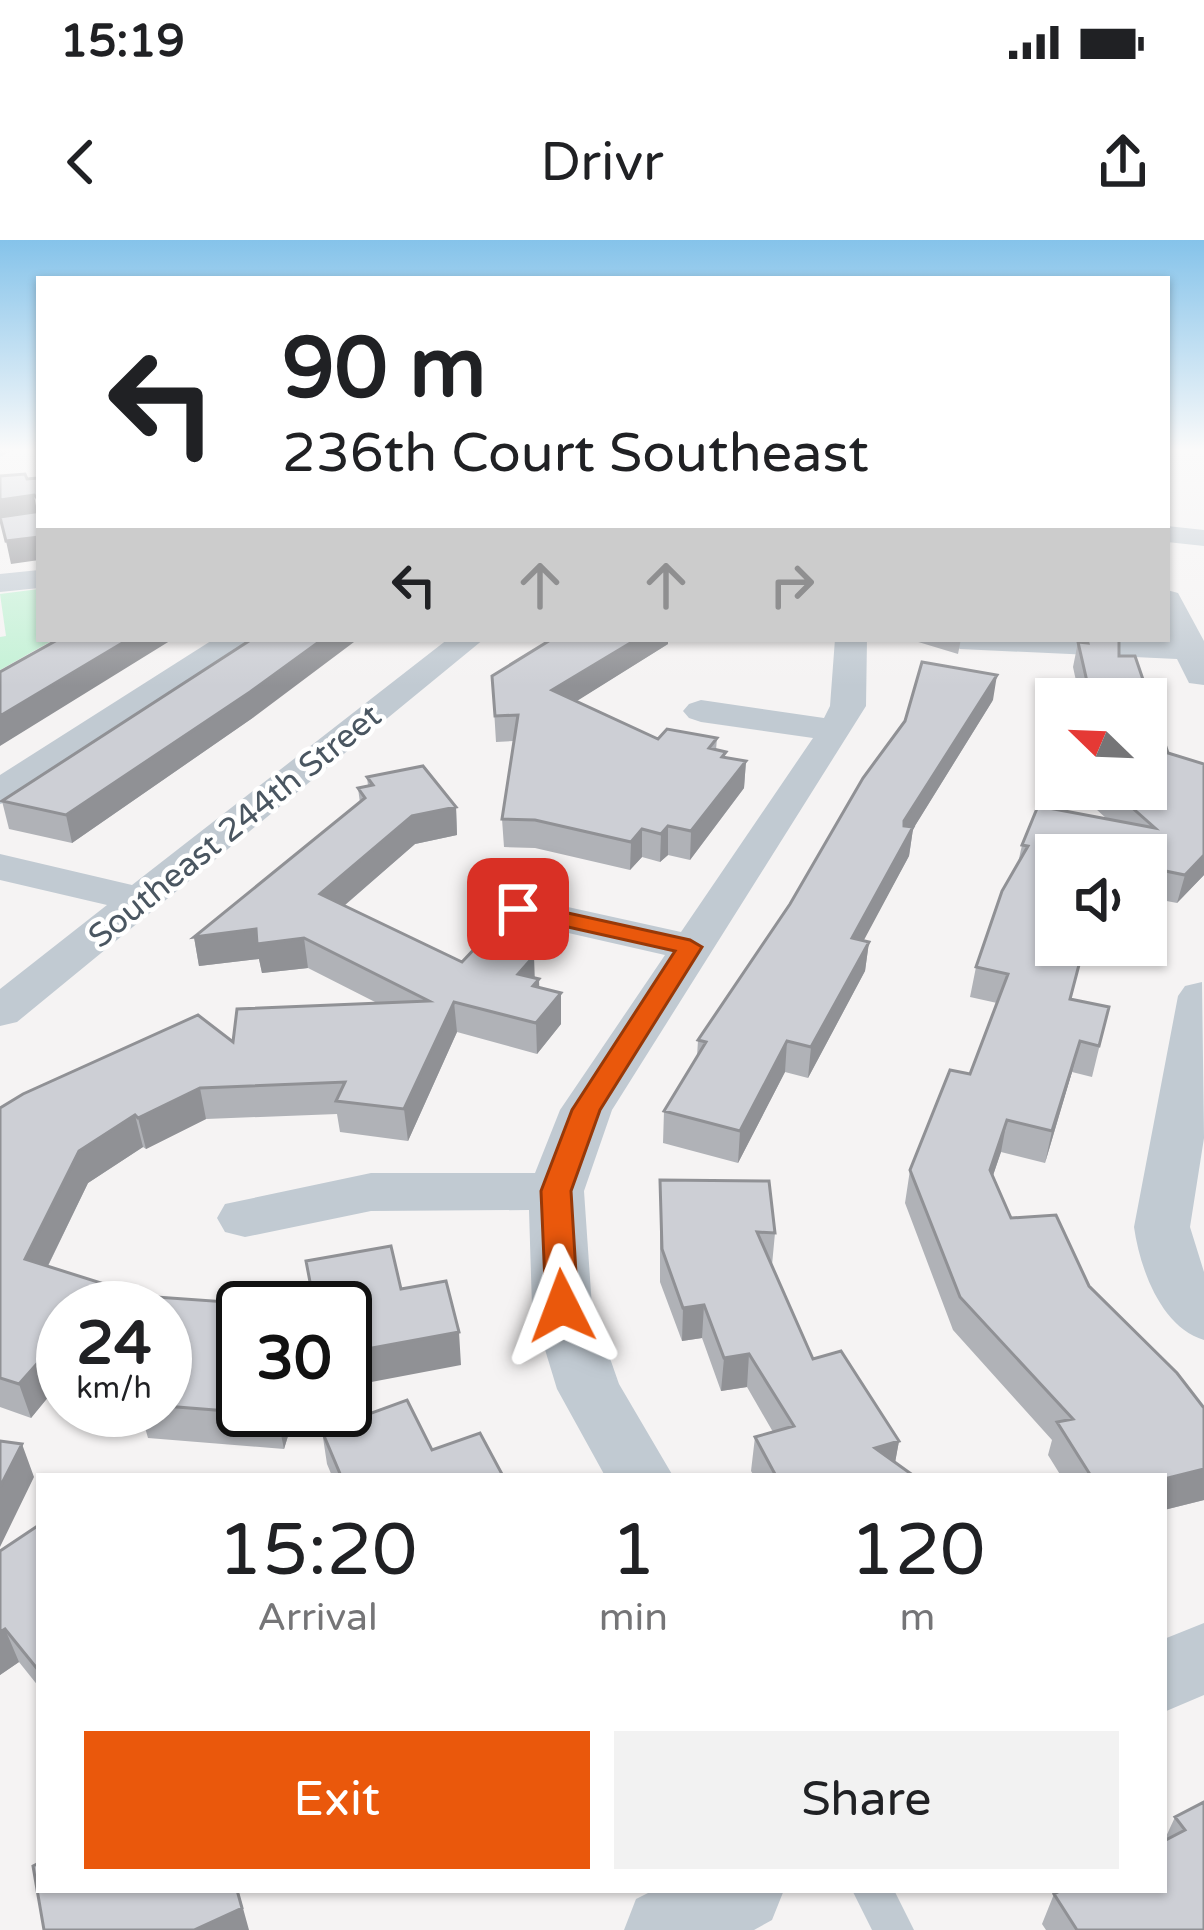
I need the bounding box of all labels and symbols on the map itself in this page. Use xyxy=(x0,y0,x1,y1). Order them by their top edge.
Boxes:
north arrow xyxy=(1035,678,1167,810)
street label: Southeast 244th Street xyxy=(81,696,389,956)
pin xyxy=(467,858,569,960)
position arrow xyxy=(499,1243,625,1369)
speed limit sign: 30 xyxy=(216,1281,372,1437)

